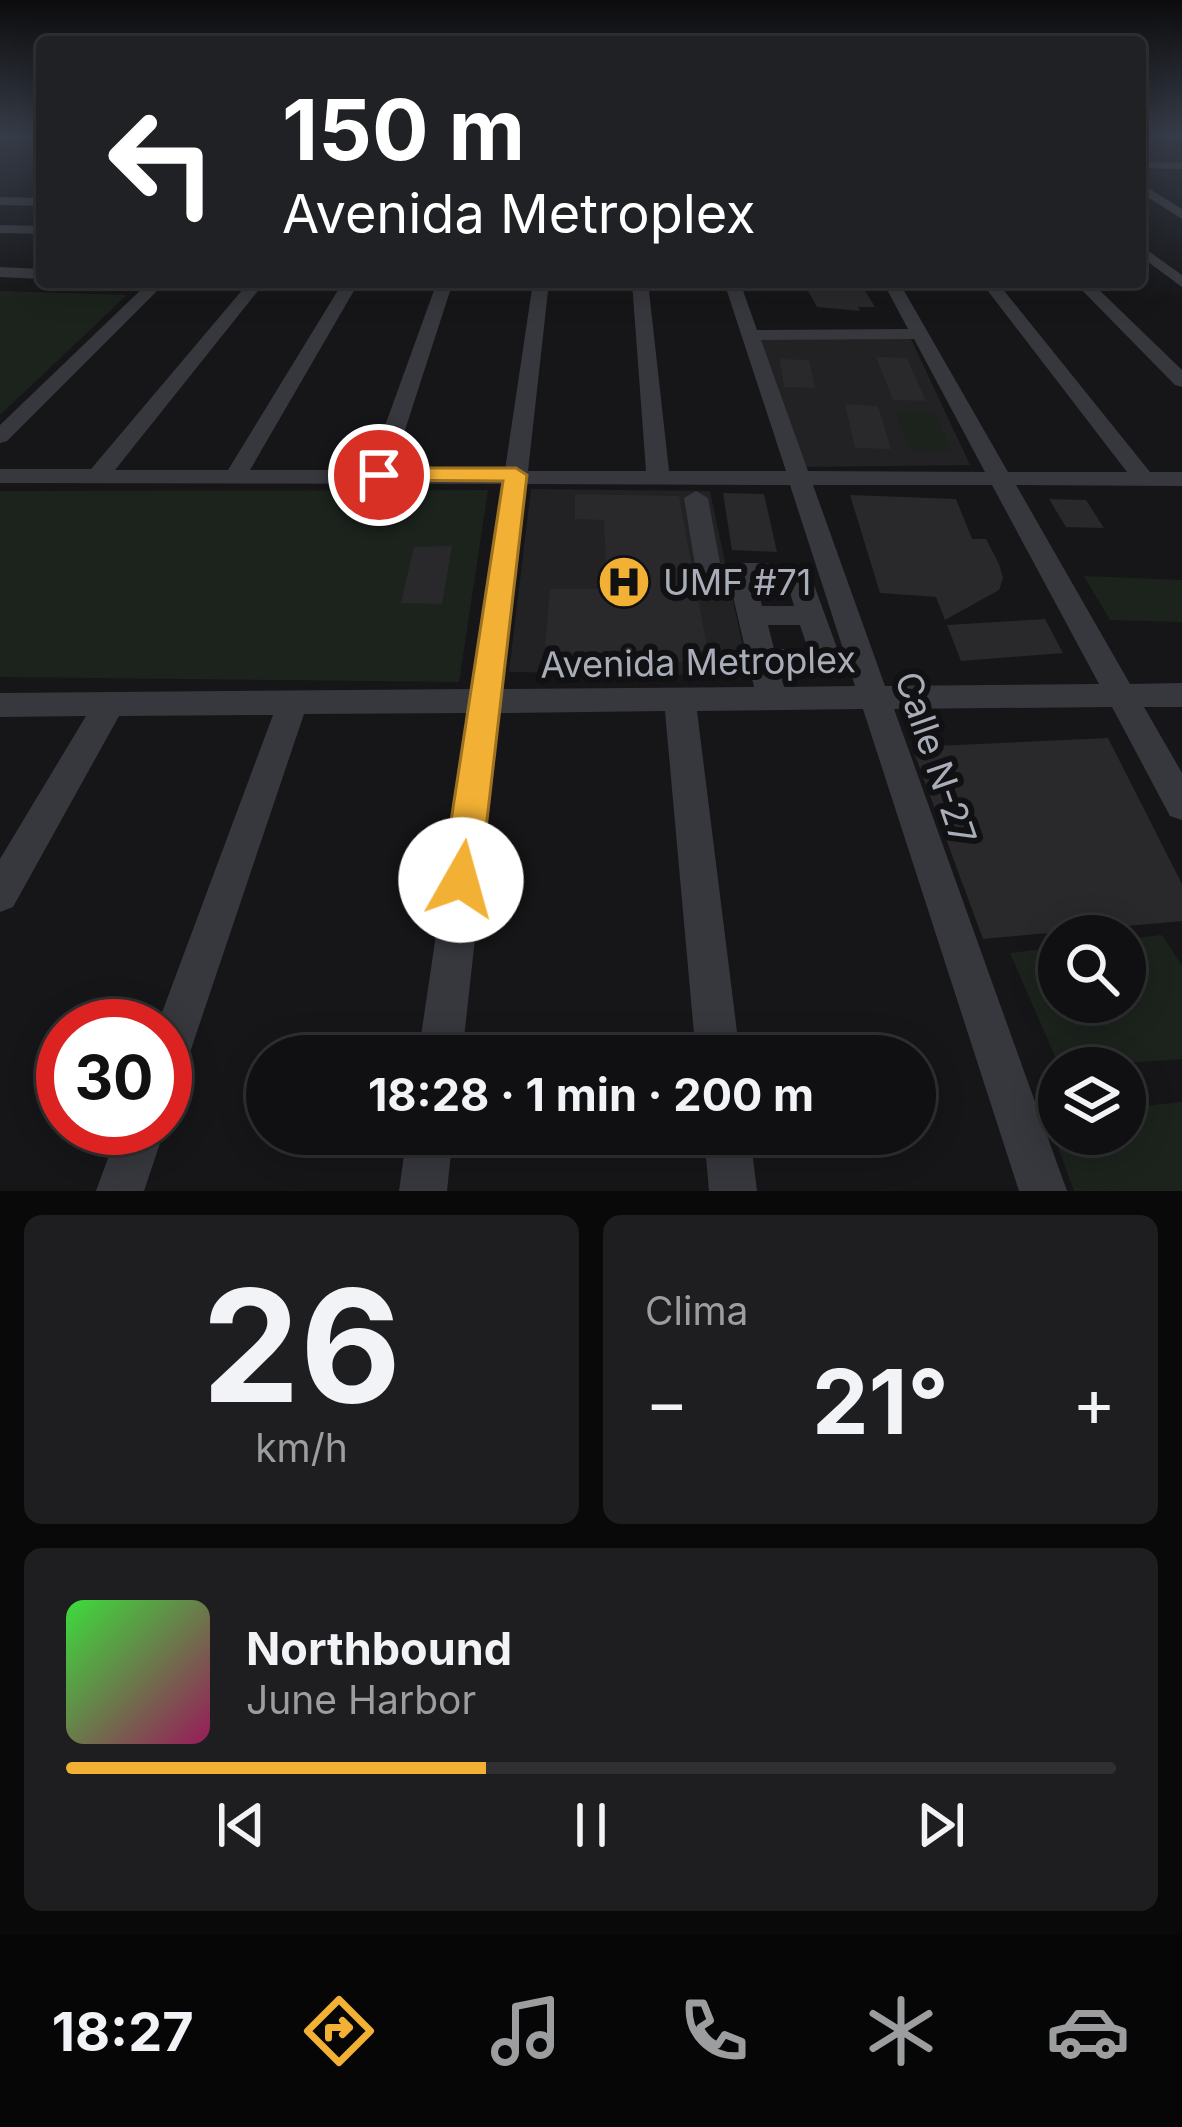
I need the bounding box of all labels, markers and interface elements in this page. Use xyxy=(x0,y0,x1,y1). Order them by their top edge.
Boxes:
text: 150 m xyxy=(282,79,525,180)
icon: left xyxy=(84,84,240,240)
text: Avenida Metroplex xyxy=(282,181,756,246)
pin xyxy=(328,424,430,526)
icon: arrive xyxy=(346,442,412,508)
hospital icon: UMF #71 xyxy=(596,554,652,610)
place label: UMF #71 xyxy=(663,560,812,604)
street label: Avenida Metroplex xyxy=(540,637,856,687)
street label: Calle N-27 xyxy=(886,666,986,850)
position arrow xyxy=(398,817,524,943)
map controls xyxy=(1038,915,1146,1155)
button: search xyxy=(1038,915,1146,1023)
speed limit sign: 30 xyxy=(36,999,192,1155)
button: layers xyxy=(1038,1047,1146,1155)
text: 18:28 · 1 min · 200 m xyxy=(368,1067,814,1122)
text: 26 xyxy=(202,1251,401,1440)
text: Clima xyxy=(645,1287,748,1334)
text: 21° xyxy=(812,1347,949,1456)
text: − xyxy=(645,1362,689,1442)
text: + xyxy=(1072,1362,1116,1442)
text: km/h xyxy=(255,1424,348,1471)
text: Northbound xyxy=(246,1621,512,1676)
text: June Harbor xyxy=(246,1676,476,1723)
icon: previous xyxy=(208,1792,274,1858)
icon: pause xyxy=(558,1792,624,1858)
icon: next xyxy=(908,1792,974,1858)
icon: directions xyxy=(297,1989,381,2073)
icon: music xyxy=(484,1989,568,2073)
icon: phone xyxy=(672,1989,756,2073)
icon: climate xyxy=(859,1989,943,2073)
icon: car xyxy=(1046,1989,1130,2073)
text: 18:27 xyxy=(52,1999,194,2064)

